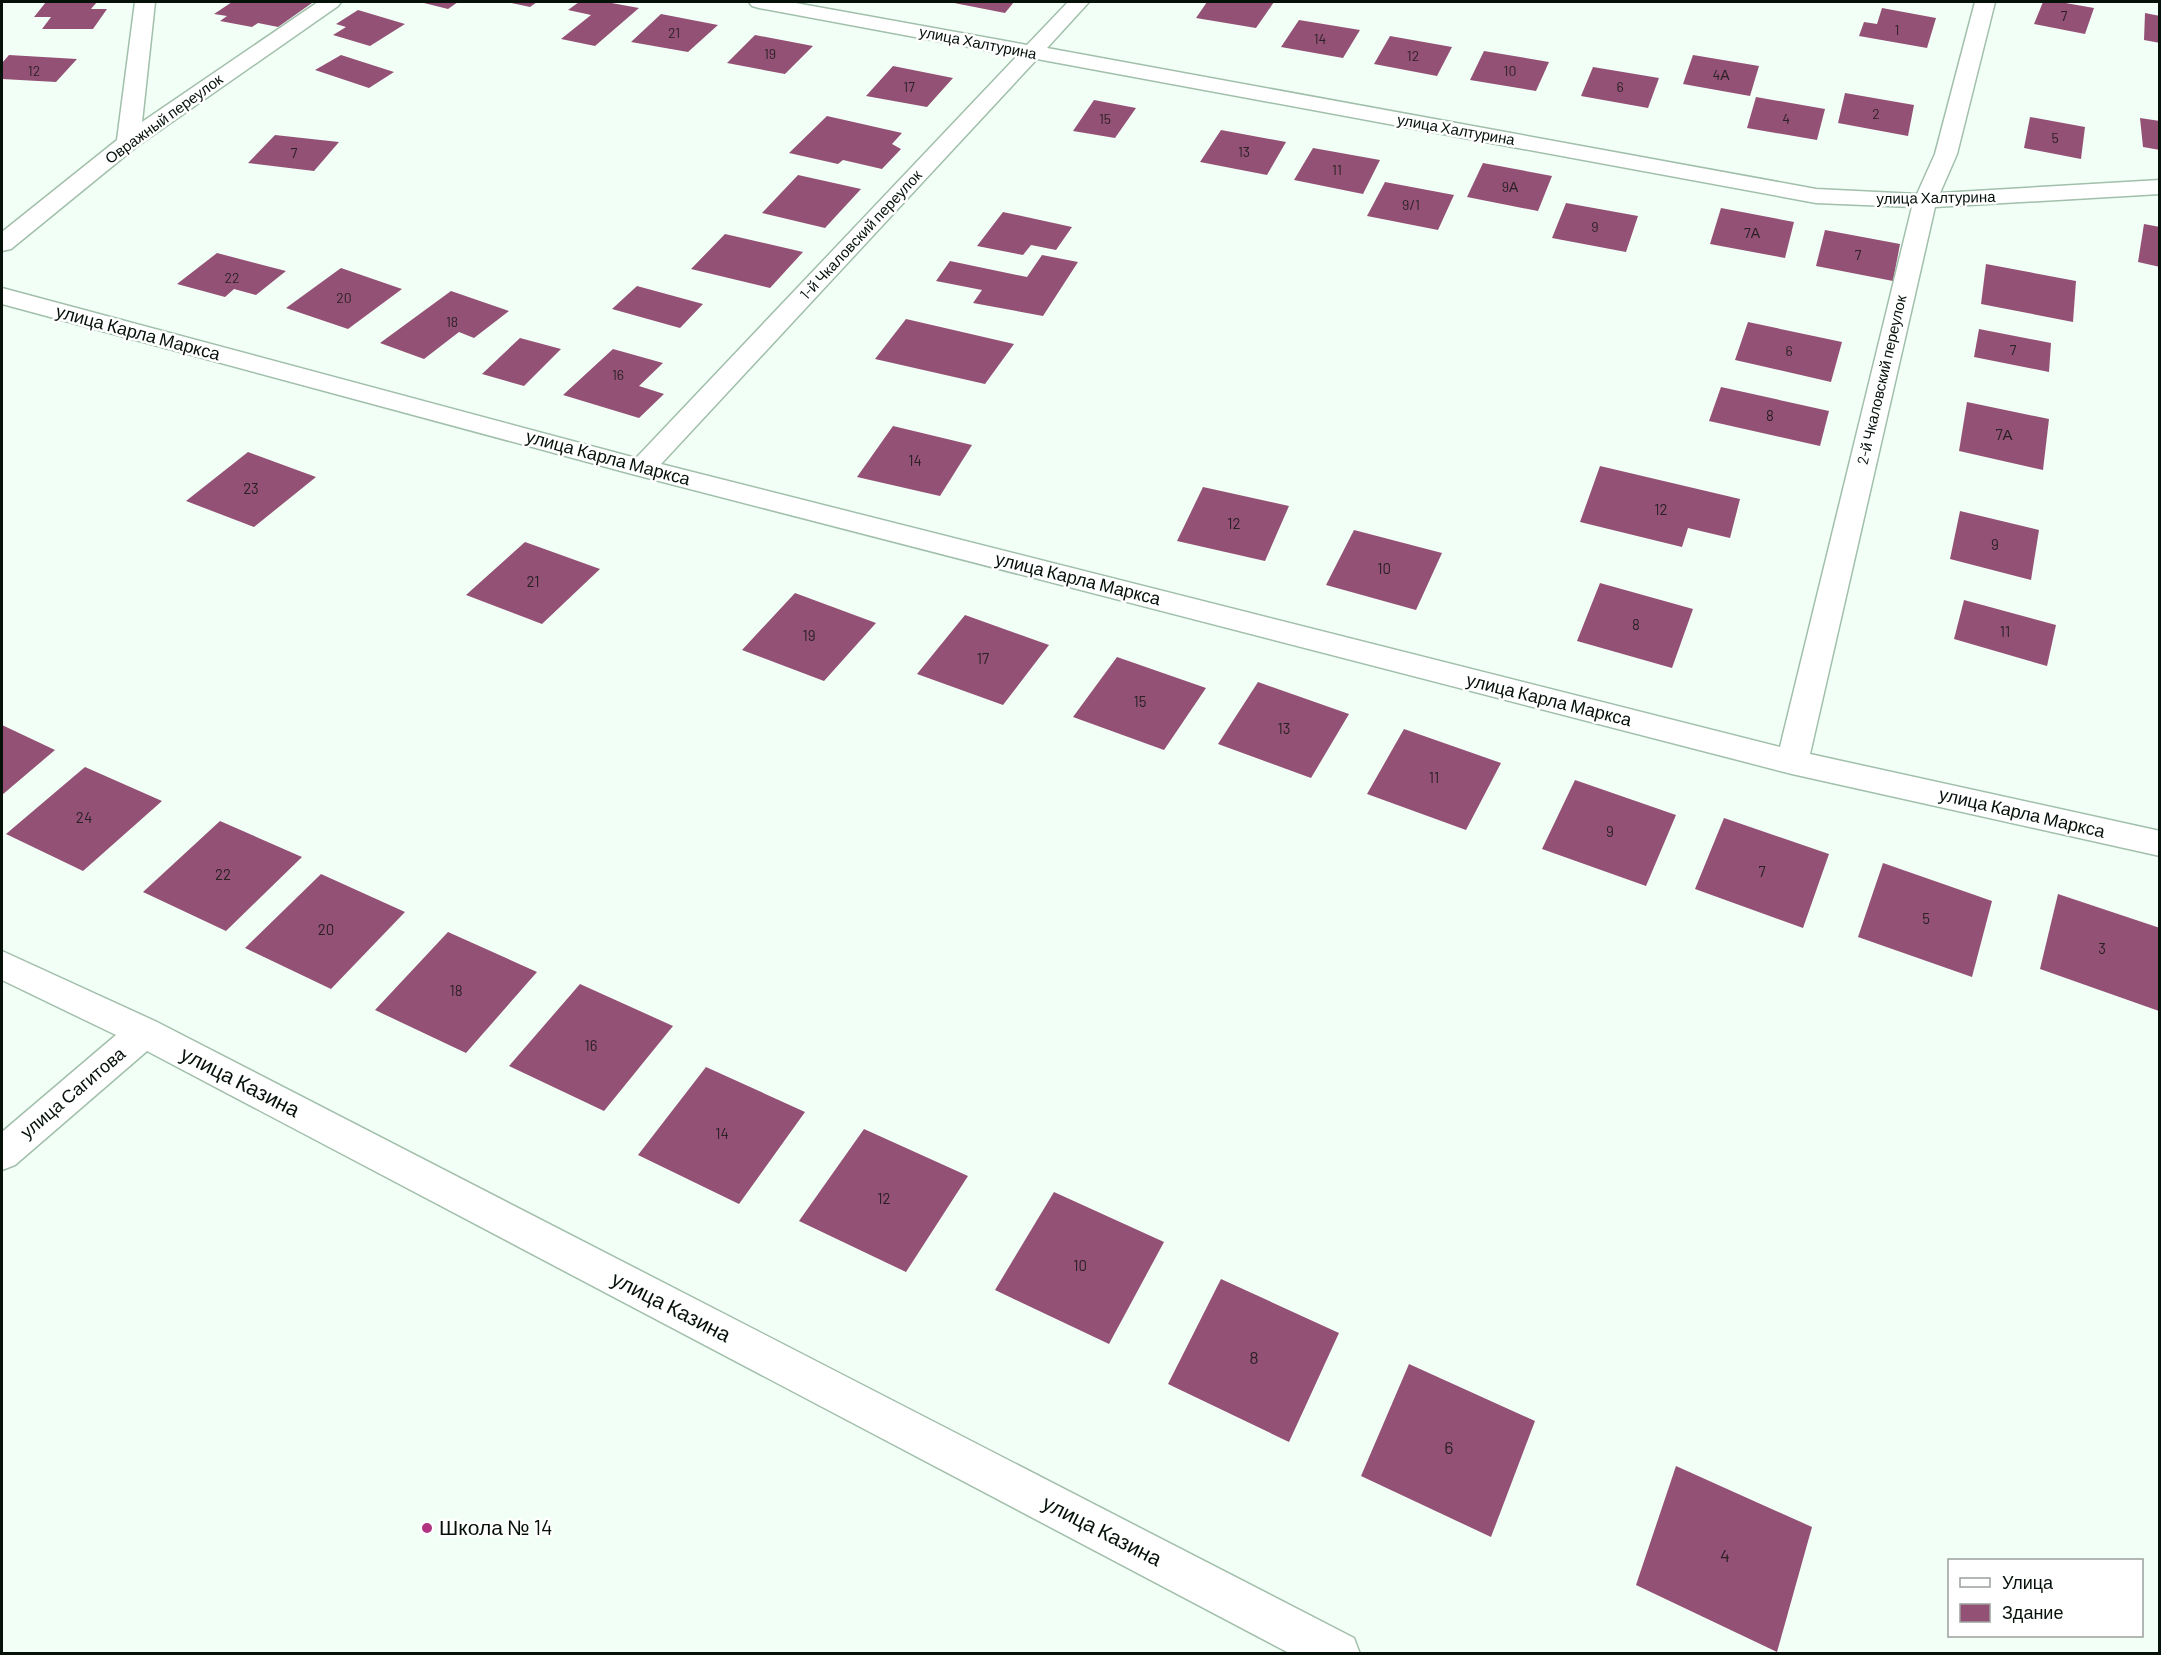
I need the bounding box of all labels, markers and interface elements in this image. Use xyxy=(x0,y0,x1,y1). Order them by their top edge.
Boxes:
house number: 7 xyxy=(2061,7,2068,24)
house number: 1 xyxy=(1895,21,1899,38)
street label: улица Халтурина xyxy=(918,22,1039,62)
house number: 21 xyxy=(668,24,680,41)
house number: 14 xyxy=(1314,30,1326,47)
house number: 19 xyxy=(764,45,776,62)
house number: 12 xyxy=(1407,47,1419,64)
house number: 12 xyxy=(28,62,40,79)
house number: 10 xyxy=(1504,62,1516,79)
house number: 4А xyxy=(1712,66,1730,83)
street label: Овражный переулок xyxy=(101,69,226,167)
house number: 17 xyxy=(903,78,915,95)
house number: 6 xyxy=(1616,78,1624,95)
house number: 2 xyxy=(1872,105,1880,122)
house number: 15 xyxy=(1099,110,1111,127)
street label: улица Халтурина xyxy=(1396,110,1517,148)
house number: 4 xyxy=(1782,110,1790,127)
house number: 5 xyxy=(2051,129,2059,146)
house number: 13 xyxy=(1238,143,1250,160)
house number: 7 xyxy=(291,144,298,161)
house number: 11 xyxy=(1332,161,1342,178)
street label: 1-й Чкаловский переулок xyxy=(795,165,925,303)
house number: 9А xyxy=(1502,178,1519,195)
street label: улица Халтурина xyxy=(1876,187,1996,207)
house number: 9/1 xyxy=(1402,196,1420,213)
house number: 9 xyxy=(1591,218,1599,235)
house number: 7А xyxy=(1744,224,1761,241)
house number: 7 xyxy=(1855,246,1862,263)
house number: 22 xyxy=(224,269,240,286)
house number: 20 xyxy=(336,289,352,306)
street label: 2-й Чкаловский переулок xyxy=(1853,293,1909,466)
street label: улица Карла Маркса xyxy=(54,299,224,365)
house number: 18 xyxy=(446,313,458,330)
house number: 7 xyxy=(2010,341,2017,358)
house number: 6 xyxy=(1785,342,1793,359)
house number: 16 xyxy=(612,366,624,383)
house number: 8 xyxy=(1766,406,1774,424)
street label: улица Карла Маркса xyxy=(524,424,694,490)
house number: 7А xyxy=(1995,425,2013,443)
house number: 14 xyxy=(908,451,922,469)
house number: 23 xyxy=(243,479,259,497)
house number: 12 xyxy=(1654,500,1668,518)
house number: 12 xyxy=(1227,514,1241,532)
house number: 9 xyxy=(1991,535,1999,553)
street label: улица Карла Маркса xyxy=(993,547,1164,609)
house number: 10 xyxy=(1377,559,1391,577)
house number: 21 xyxy=(526,572,540,590)
house number: 8 xyxy=(1632,615,1640,633)
house number: 11 xyxy=(2000,622,2010,640)
house number: 19 xyxy=(802,626,816,644)
house number: 17 xyxy=(977,649,989,667)
street label: улица Карла Маркса xyxy=(1464,668,1635,730)
house number: 15 xyxy=(1134,692,1146,710)
house number: 13 xyxy=(1278,719,1290,737)
house number: 11 xyxy=(1429,768,1439,786)
street label: улица Карла Маркса xyxy=(1937,782,2108,842)
house number: 24 xyxy=(76,808,92,826)
house number: 9 xyxy=(1606,822,1614,840)
house number: 7 xyxy=(1758,862,1766,880)
house number: 22 xyxy=(215,865,231,883)
house number: 5 xyxy=(1922,909,1930,927)
house number: 20 xyxy=(318,920,334,938)
house number: 3 xyxy=(2098,939,2106,957)
house number: 18 xyxy=(449,981,463,999)
house number: 16 xyxy=(585,1036,597,1054)
street label: улица Казина xyxy=(177,1040,305,1122)
street label: улица Сагитова xyxy=(15,1041,130,1143)
house number: 14 xyxy=(715,1124,729,1142)
house number: 12 xyxy=(877,1189,891,1207)
house number: 10 xyxy=(1073,1256,1087,1274)
street label: улица Казина xyxy=(608,1265,736,1347)
house number: 8 xyxy=(1249,1346,1259,1368)
house number: 6 xyxy=(1444,1436,1454,1458)
street label: улица Казина xyxy=(1039,1489,1167,1571)
place label: Школа № 14 xyxy=(439,1514,553,1539)
marker: Школа № 14 xyxy=(420,1521,434,1535)
house number: 4 xyxy=(1720,1544,1730,1566)
legend xyxy=(1948,1559,2143,1637)
text: Улица xyxy=(2002,1571,2054,1593)
text: Здание xyxy=(2002,1601,2063,1623)

